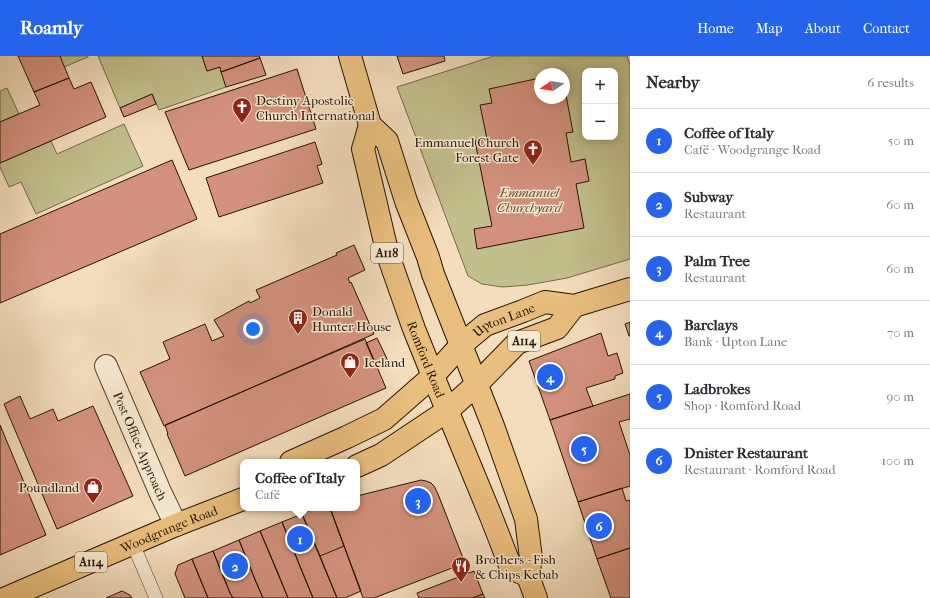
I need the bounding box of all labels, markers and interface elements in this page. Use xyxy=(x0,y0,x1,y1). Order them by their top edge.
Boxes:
text: Roamly xyxy=(20,17,83,39)
text: Home xyxy=(697,20,734,37)
text: Map xyxy=(756,20,783,37)
text: About xyxy=(805,20,841,37)
text: Contact xyxy=(863,20,910,37)
north arrow xyxy=(534,68,570,104)
map controls xyxy=(582,68,618,140)
button: + xyxy=(582,68,618,104)
text: Nearby xyxy=(646,72,700,92)
text: 6 results xyxy=(867,75,914,90)
place label: Destiny Apostolic Church International xyxy=(256,93,376,123)
church icon: Destiny Apostolic Church International xyxy=(231,96,253,124)
button: − xyxy=(582,104,618,140)
text: Coffee of Italy xyxy=(684,124,774,142)
text: 1 xyxy=(657,133,661,148)
text: 50 m xyxy=(888,133,914,148)
place label: Emmanuel Church Forest Gate xyxy=(414,135,520,165)
church icon: Emmanuel Church Forest Gate xyxy=(522,138,544,166)
text: Café · Woodgrange Road xyxy=(684,142,821,157)
park label: Emmanuel Churchyard xyxy=(497,185,564,215)
text: Subway xyxy=(684,188,733,206)
text: 2 xyxy=(656,197,662,212)
text: 60 m xyxy=(886,197,914,212)
text: Restaurant xyxy=(684,206,746,221)
road number: A118 xyxy=(371,243,403,263)
text: Palm Tree xyxy=(684,252,750,270)
text: 3 xyxy=(656,261,662,276)
text: 60 m xyxy=(886,261,914,276)
text: Restaurant xyxy=(684,270,746,285)
street label: Upton Lane xyxy=(469,299,538,340)
place label: Donald Hunter House xyxy=(312,304,392,334)
building icon: Donald Hunter House xyxy=(287,307,309,335)
text: Barclays xyxy=(684,316,738,334)
your location xyxy=(243,319,263,339)
street label: Romford Road xyxy=(404,319,449,401)
text: 4 xyxy=(655,325,663,340)
text: 70 m xyxy=(887,325,914,340)
road number: A114 xyxy=(508,331,540,351)
text: Bank · Upton Lane xyxy=(684,334,787,349)
shop icon: Iceland xyxy=(339,351,361,379)
place label: Iceland xyxy=(364,355,406,370)
pin: 4 xyxy=(537,362,563,392)
text: Ladbrokes xyxy=(684,380,750,398)
street label: Post Office Approach xyxy=(110,389,171,503)
text: 5 xyxy=(656,389,662,404)
text: 90 m xyxy=(886,389,914,404)
text: Shop · Romford Road xyxy=(684,398,801,413)
pin: 5 xyxy=(571,434,597,464)
text: Dnister Restaurant xyxy=(684,444,808,462)
text: 6 xyxy=(655,453,663,468)
text: 100 m xyxy=(881,453,914,468)
popup xyxy=(240,459,360,511)
text: Restaurant · Romford Road xyxy=(684,462,836,477)
text: Coffee of Italy xyxy=(255,469,345,487)
shop icon: Poundland xyxy=(82,476,104,504)
place label: Poundland xyxy=(19,480,80,495)
pin: 3 xyxy=(405,486,431,516)
text: Café xyxy=(255,487,280,502)
street label: Woodgrange Road xyxy=(117,502,220,556)
pin: 6 xyxy=(586,511,612,541)
pin: 1 xyxy=(287,524,313,554)
pin: 2 xyxy=(222,551,248,581)
road number: A114 xyxy=(75,552,107,572)
place label: Brothers - Fish & Chips Kebab xyxy=(475,552,558,582)
restaurant icon: Brothers - Fish & Chips Kebab xyxy=(450,555,472,583)

